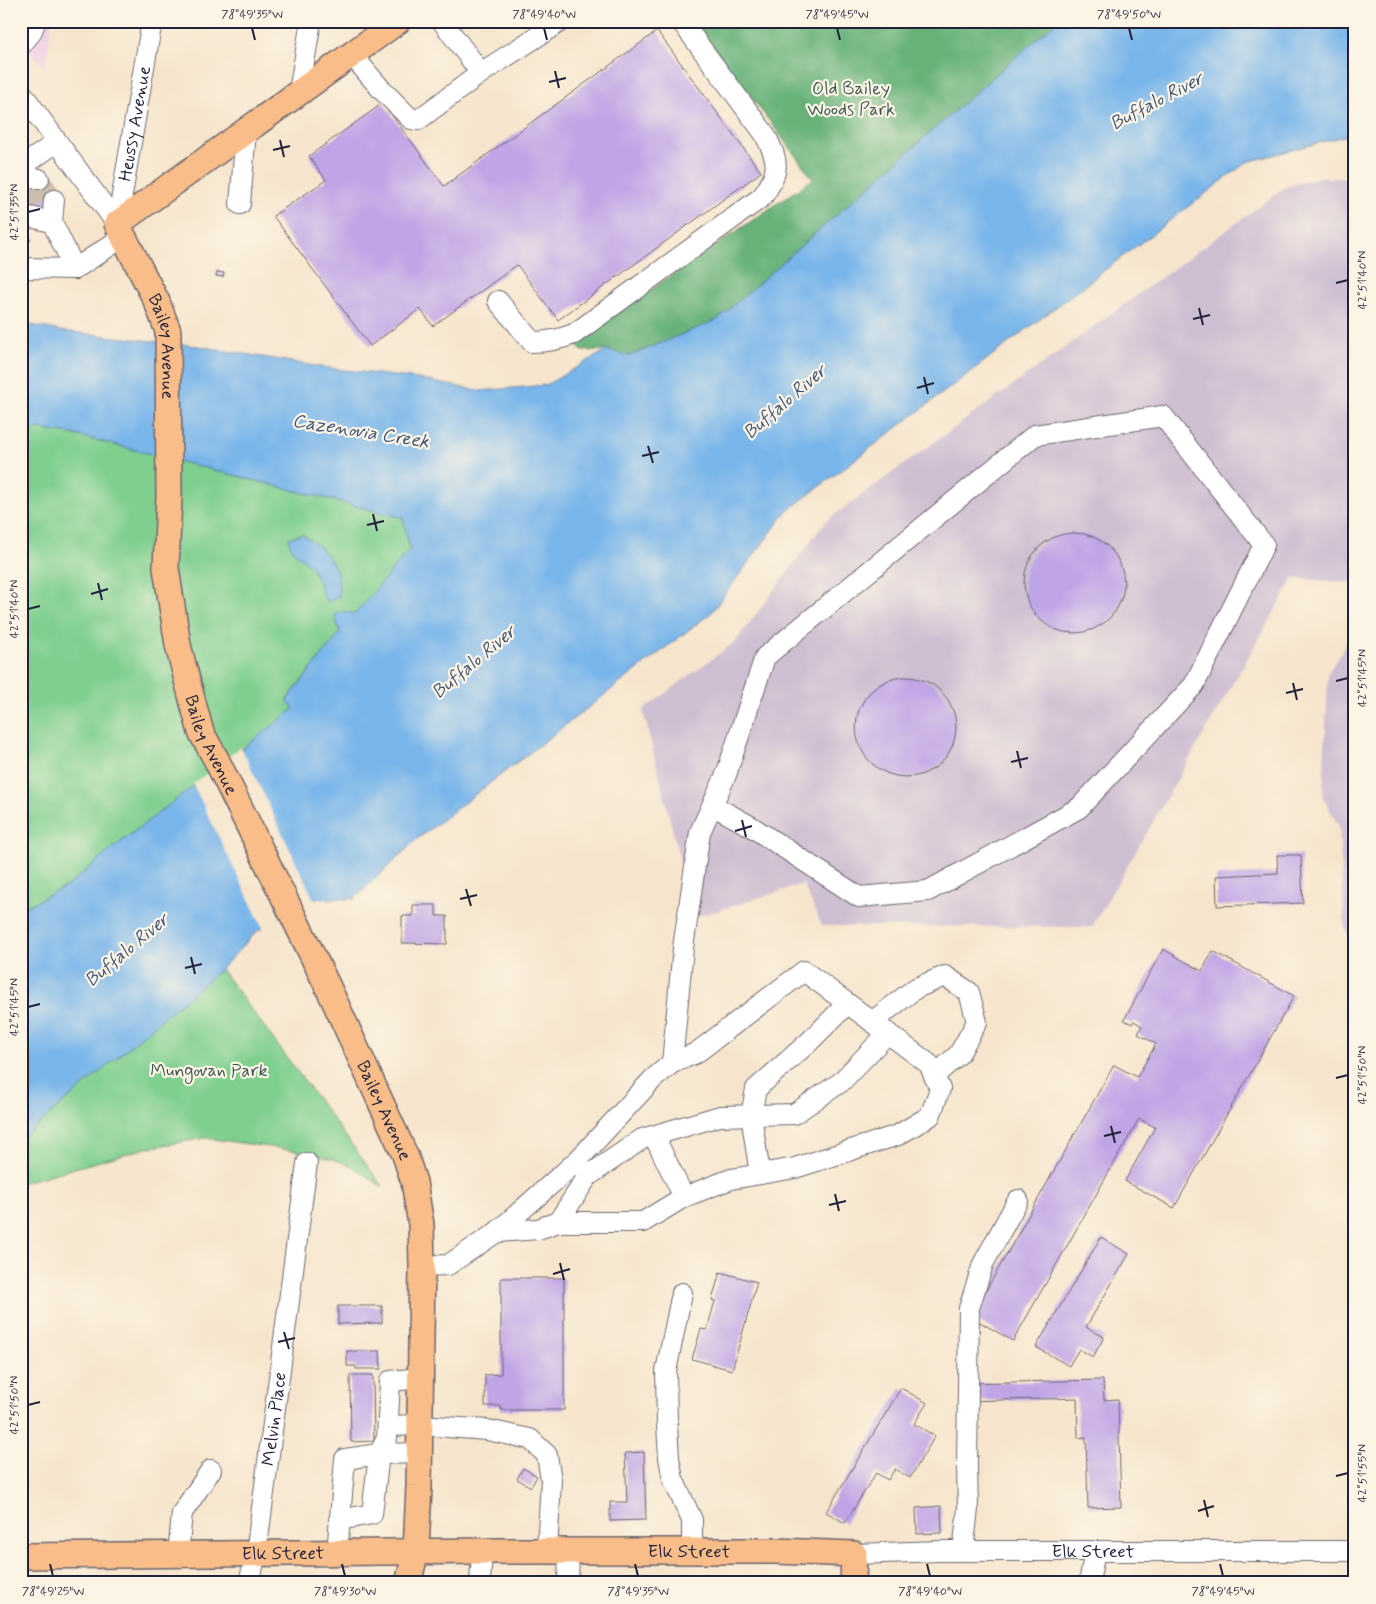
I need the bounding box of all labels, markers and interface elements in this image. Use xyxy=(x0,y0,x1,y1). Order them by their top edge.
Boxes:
text: 78°49'35"W xyxy=(221,7,283,23)
text: 78°49'40"W xyxy=(512,7,576,23)
text: 78°49'45"W xyxy=(805,7,869,23)
text: 78°49'50"W xyxy=(1097,7,1161,23)
street label: Heussy Avenue xyxy=(114,64,157,183)
water label: Buffalo River xyxy=(1106,65,1209,136)
park label: Old Bailey Woods Park xyxy=(807,77,895,122)
text: 42°51'35"N xyxy=(7,184,23,240)
text: 42°51'40"N xyxy=(1355,251,1371,309)
street label: Bailey Avenue xyxy=(142,290,179,400)
water label: Buffalo River xyxy=(738,358,833,445)
water label: Cazenovia Creek xyxy=(291,408,432,455)
text: 42°51'40"N xyxy=(7,580,23,638)
water label: Buffalo River xyxy=(427,618,523,705)
text: 42°51'45"N xyxy=(1355,649,1371,707)
street label: Bailey Avenue xyxy=(178,693,243,799)
water label: Buffalo River xyxy=(80,906,176,993)
text: 42°51'45"N xyxy=(7,978,23,1036)
text: 42°51'50"N xyxy=(1355,1046,1371,1104)
street label: Bailey Avenue xyxy=(350,1057,417,1164)
park label: Mungovan Park xyxy=(150,1059,268,1084)
street label: Melvin Place xyxy=(257,1371,293,1467)
text: 42°51'50"N xyxy=(7,1376,23,1434)
text: 42°51'55"N xyxy=(1355,1444,1371,1502)
street label: Elk Street xyxy=(648,1540,730,1564)
street label: Elk Street xyxy=(1052,1540,1134,1564)
street label: Elk Street xyxy=(242,1542,324,1567)
text: 78°49'25"W xyxy=(22,1584,84,1600)
text: 78°49'30"W xyxy=(314,1584,376,1600)
text: 78°49'35"W xyxy=(607,1584,669,1600)
text: 78°49'40"W xyxy=(898,1584,962,1600)
text: 78°49'45"W xyxy=(1191,1584,1255,1600)

